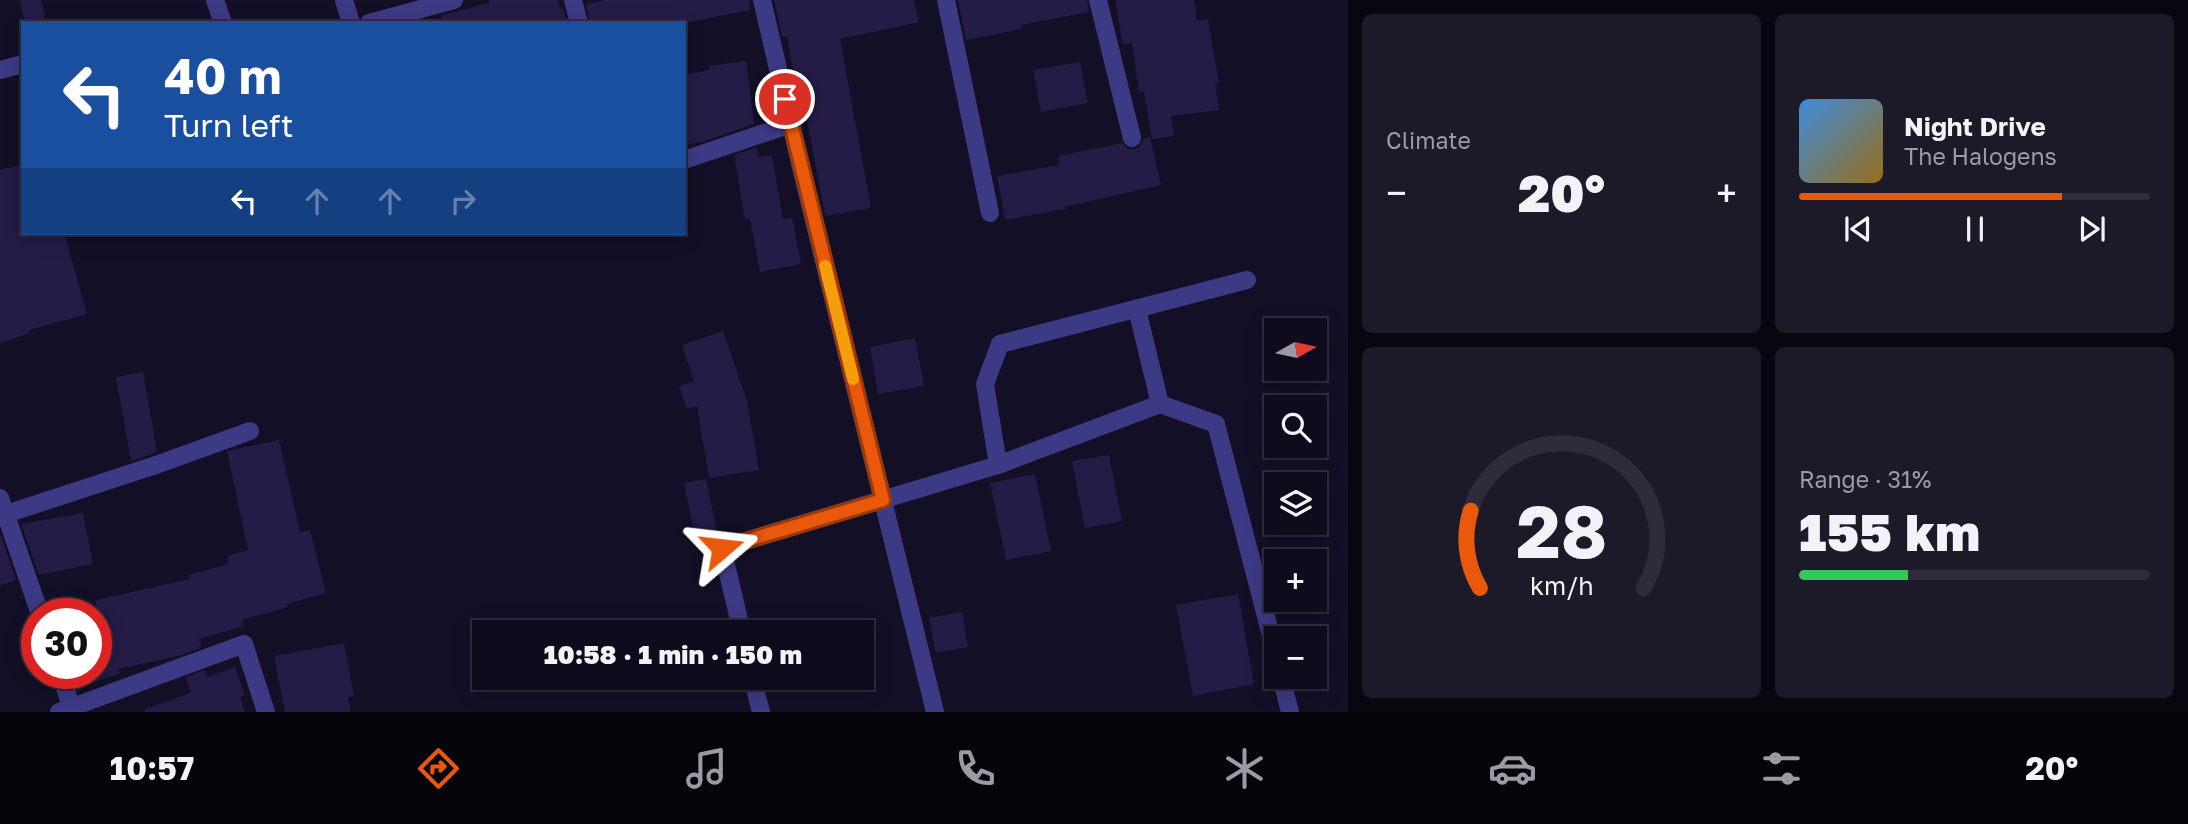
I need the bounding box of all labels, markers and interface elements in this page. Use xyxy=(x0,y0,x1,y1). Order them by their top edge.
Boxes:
text: 40 m xyxy=(164,46,282,105)
icon: left xyxy=(49,49,140,140)
pin xyxy=(755,69,815,129)
icon: arrive xyxy=(766,80,804,118)
text: Turn left xyxy=(164,106,293,144)
text: Night Drive xyxy=(1904,111,2046,142)
text: Climate xyxy=(1386,126,1471,154)
text: The Halogens xyxy=(1904,142,2057,170)
text: 20° xyxy=(1518,161,1605,223)
text: − xyxy=(1386,170,1407,215)
text: + xyxy=(1716,170,1737,215)
icon: left xyxy=(225,182,263,220)
icon: ahead xyxy=(298,182,336,220)
icon: ahead xyxy=(371,182,409,220)
icon: right xyxy=(444,182,482,220)
icon: previous xyxy=(1839,210,1877,248)
icon: pause xyxy=(1956,210,1994,248)
icon: next xyxy=(2073,210,2111,248)
north arrow xyxy=(1264,318,1326,382)
map controls xyxy=(1264,318,1327,689)
button: search xyxy=(1264,395,1327,458)
text: Range · 31% xyxy=(1799,465,1931,493)
button: layers xyxy=(1264,472,1327,535)
text: 28 xyxy=(1516,488,1607,575)
text: 155 km xyxy=(1799,500,1980,562)
position arrow xyxy=(685,511,759,585)
button: + xyxy=(1264,549,1327,612)
text: km/h xyxy=(1530,570,1593,601)
speed limit sign: 30 xyxy=(21,598,112,689)
button: − xyxy=(1264,626,1327,689)
text: 10:58 · 1 min · 150 m xyxy=(544,639,802,670)
icon: directions xyxy=(414,744,463,793)
icon: music xyxy=(682,744,731,793)
icon: phone xyxy=(951,744,1000,793)
icon: climate xyxy=(1220,744,1269,793)
icon: car xyxy=(1488,744,1537,793)
icon: filters xyxy=(1757,744,1806,793)
text: 10:57 xyxy=(110,749,194,787)
text: 20° xyxy=(2025,749,2078,787)

